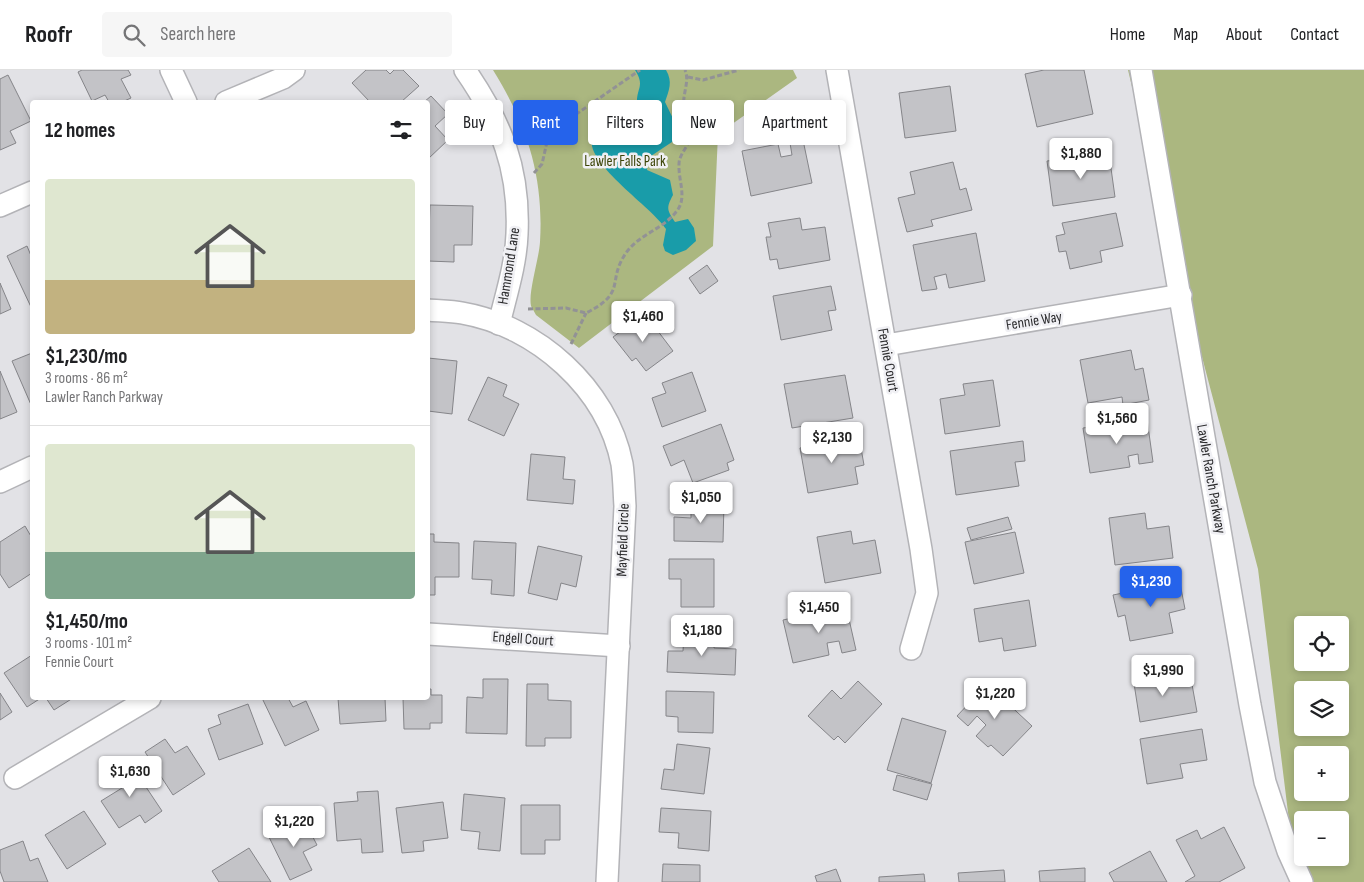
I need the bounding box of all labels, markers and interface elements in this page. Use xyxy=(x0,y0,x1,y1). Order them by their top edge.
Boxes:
search box xyxy=(102,12,452,57)
text: Roofr xyxy=(25,20,72,49)
icon: search xyxy=(120,21,148,49)
text: Search here xyxy=(160,23,236,46)
text: Home xyxy=(1110,24,1145,45)
text: Map xyxy=(1173,24,1198,45)
text: About xyxy=(1226,24,1262,45)
text: Contact xyxy=(1290,24,1339,45)
chip: Buy xyxy=(445,100,503,145)
chip: Rent xyxy=(513,100,578,145)
chip: Filters xyxy=(588,100,662,145)
chip: New xyxy=(672,100,734,145)
chip: Apartment xyxy=(744,100,846,145)
icon: filters xyxy=(387,116,415,144)
text: 12 homes xyxy=(45,118,115,143)
pin: $1,880 xyxy=(1040,138,1122,180)
text: $1,880 xyxy=(1060,144,1102,163)
park label: Lawler Falls Park xyxy=(584,152,666,171)
icon: home xyxy=(185,211,275,301)
street label: Hammond Lane xyxy=(494,226,524,306)
pin: $1,460 xyxy=(602,300,684,343)
text: $1,460 xyxy=(622,307,664,326)
street label: Fennie Way xyxy=(1005,307,1064,335)
street label: Fennie Court xyxy=(873,327,903,394)
text: $1,230/mo xyxy=(45,344,127,369)
text: 3 rooms · 86 m² xyxy=(45,369,128,388)
text: Lawler Ranch Parkway xyxy=(45,388,163,407)
pin: $1,560 xyxy=(1076,402,1158,445)
text: $1,560 xyxy=(1097,409,1137,428)
pin: $2,130 xyxy=(791,422,873,464)
street label: Lawler Ranch Parkway xyxy=(1192,423,1230,535)
text: $2,130 xyxy=(812,428,852,447)
icon: home xyxy=(185,477,275,567)
pin: $1,050 xyxy=(660,482,742,524)
text: $1,050 xyxy=(681,488,721,507)
street label: Mayfield Circle xyxy=(612,503,634,577)
pin: $1,230 xyxy=(1110,566,1192,608)
text: $1,230 xyxy=(1131,572,1171,591)
pin: $1,450 xyxy=(778,592,860,634)
text: $1,450 xyxy=(799,598,839,617)
text: $1,450/mo xyxy=(45,609,128,634)
pin: $1,180 xyxy=(661,614,743,657)
map controls xyxy=(1294,616,1349,866)
button: locate xyxy=(1294,616,1349,671)
text: $1,180 xyxy=(682,621,722,640)
street label: Engell Court xyxy=(492,627,555,651)
text: 3 rooms · 101 m² xyxy=(45,634,132,653)
text: Fennie Court xyxy=(45,653,114,672)
pin: $1,990 xyxy=(1122,654,1204,697)
text: $1,990 xyxy=(1142,661,1184,680)
pin: $1,220 xyxy=(954,678,1036,720)
button: layers xyxy=(1294,681,1349,736)
text: $1,220 xyxy=(975,684,1015,703)
button: + xyxy=(1294,746,1349,801)
pin: $1,630 xyxy=(89,756,171,798)
text: $1,630 xyxy=(110,762,150,781)
pin: $1,220 xyxy=(253,806,335,848)
button: − xyxy=(1294,811,1349,866)
text: $1,220 xyxy=(274,812,314,831)

